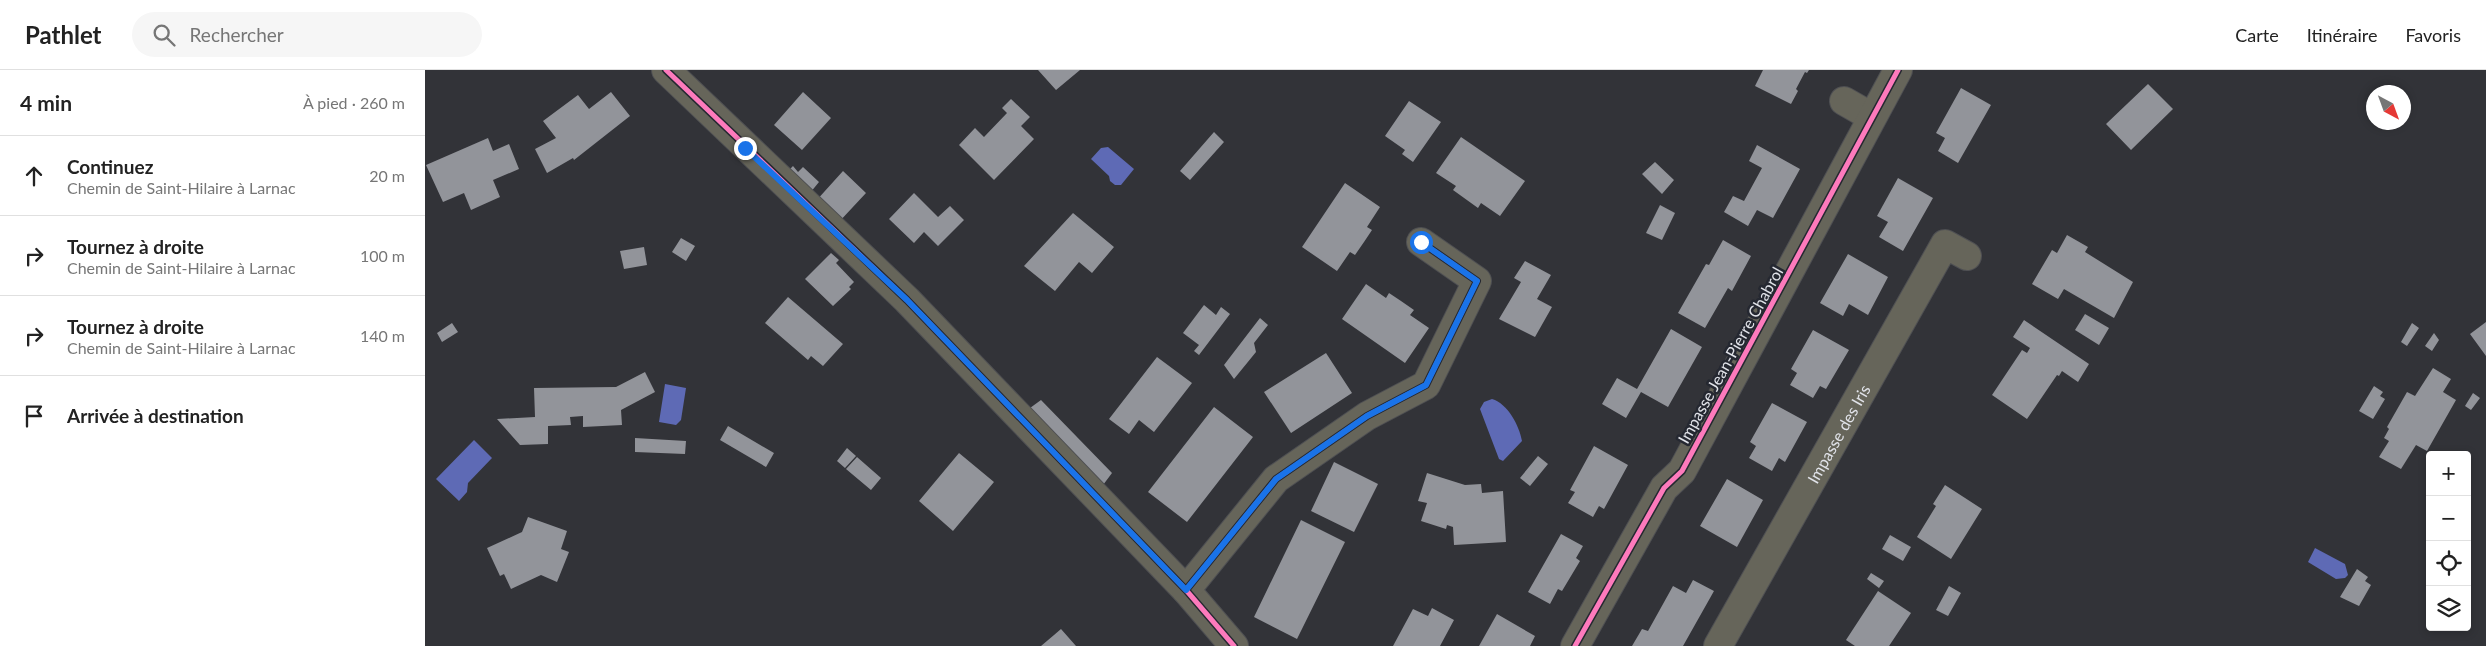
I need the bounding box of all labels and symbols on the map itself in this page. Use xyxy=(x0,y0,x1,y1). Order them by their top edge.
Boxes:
north arrow xyxy=(2366,85,2411,130)
route end xyxy=(734,137,757,160)
route start xyxy=(1410,231,1433,254)
street label: Impasse Jean-Pierre Chabrol xyxy=(1674,263,1786,447)
street label: Impasse des Iris xyxy=(1803,381,1873,486)

